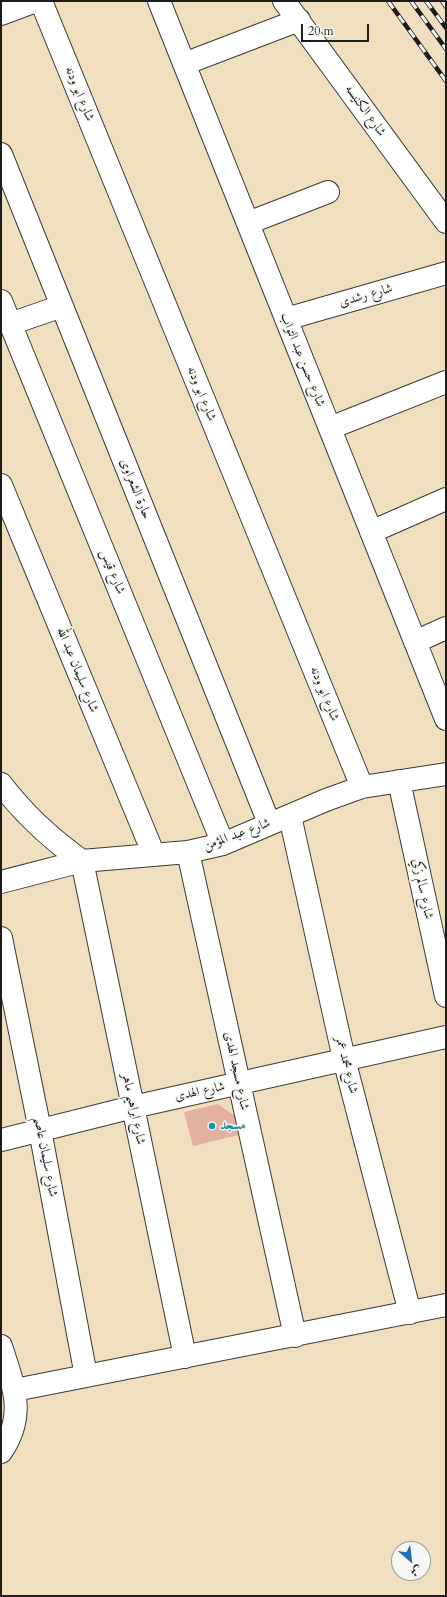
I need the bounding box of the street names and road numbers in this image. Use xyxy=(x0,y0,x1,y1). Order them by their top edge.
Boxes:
street label: شارع ابو ودنه xyxy=(61,64,97,124)
street label: شارع الكنيسه xyxy=(341,82,389,140)
street label: شارع رشدى xyxy=(338,281,394,311)
street label: شارع حسن عبد التواب xyxy=(276,311,328,409)
street label: شارع ابو ودنه xyxy=(183,364,219,424)
street label: حارة الشعراوى xyxy=(116,456,154,522)
street label: شارع قيس xyxy=(96,547,128,597)
street label: شارع سليمان عبد الله xyxy=(53,625,101,715)
street label: شارع ابو ودنه xyxy=(306,664,342,724)
street label: شارع عبد المؤمن xyxy=(201,816,273,854)
street label: شارع سالم زكي xyxy=(408,857,436,921)
street label: شارع مسجد الهدى xyxy=(220,1030,252,1112)
street label: شارع محمد عمر xyxy=(331,1035,361,1095)
street label: شارع ابراهيم ماهر xyxy=(118,1072,148,1146)
street label: شارع الهدى xyxy=(173,1079,227,1105)
street label: شارع سليمان عاصم xyxy=(30,1116,60,1198)

